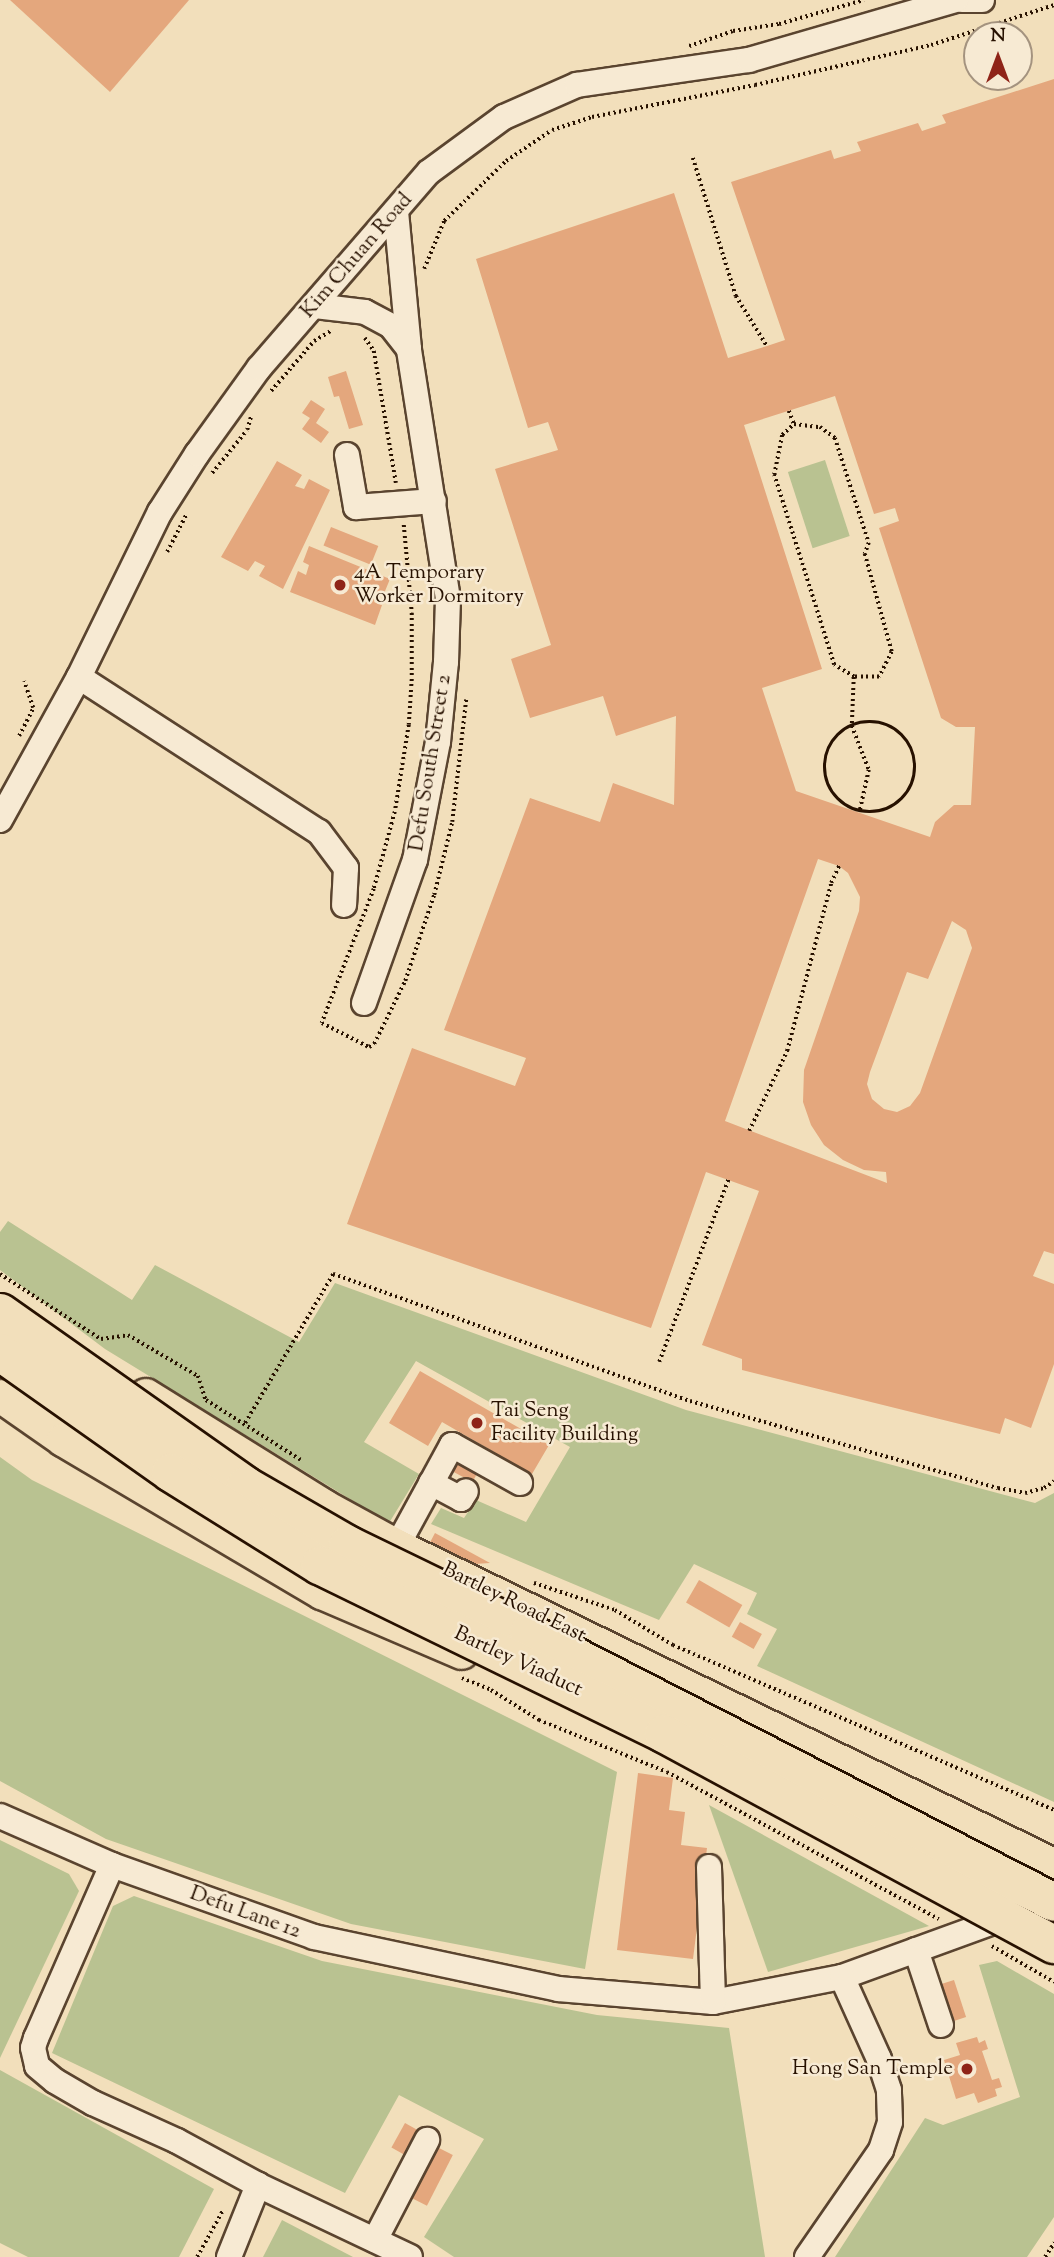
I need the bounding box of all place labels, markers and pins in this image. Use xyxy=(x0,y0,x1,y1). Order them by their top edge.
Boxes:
place label: 4A Temporary Worker Dormitory xyxy=(354,560,524,610)
marker: 4A Temporary Worker Dormitory xyxy=(332,577,348,593)
place label: Tai Seng Facility Building xyxy=(491,1398,638,1448)
marker: Tai Seng Facility Building xyxy=(469,1415,485,1431)
place label: Hong San Temple xyxy=(792,2056,953,2082)
marker: Hong San Temple xyxy=(959,2061,975,2077)

